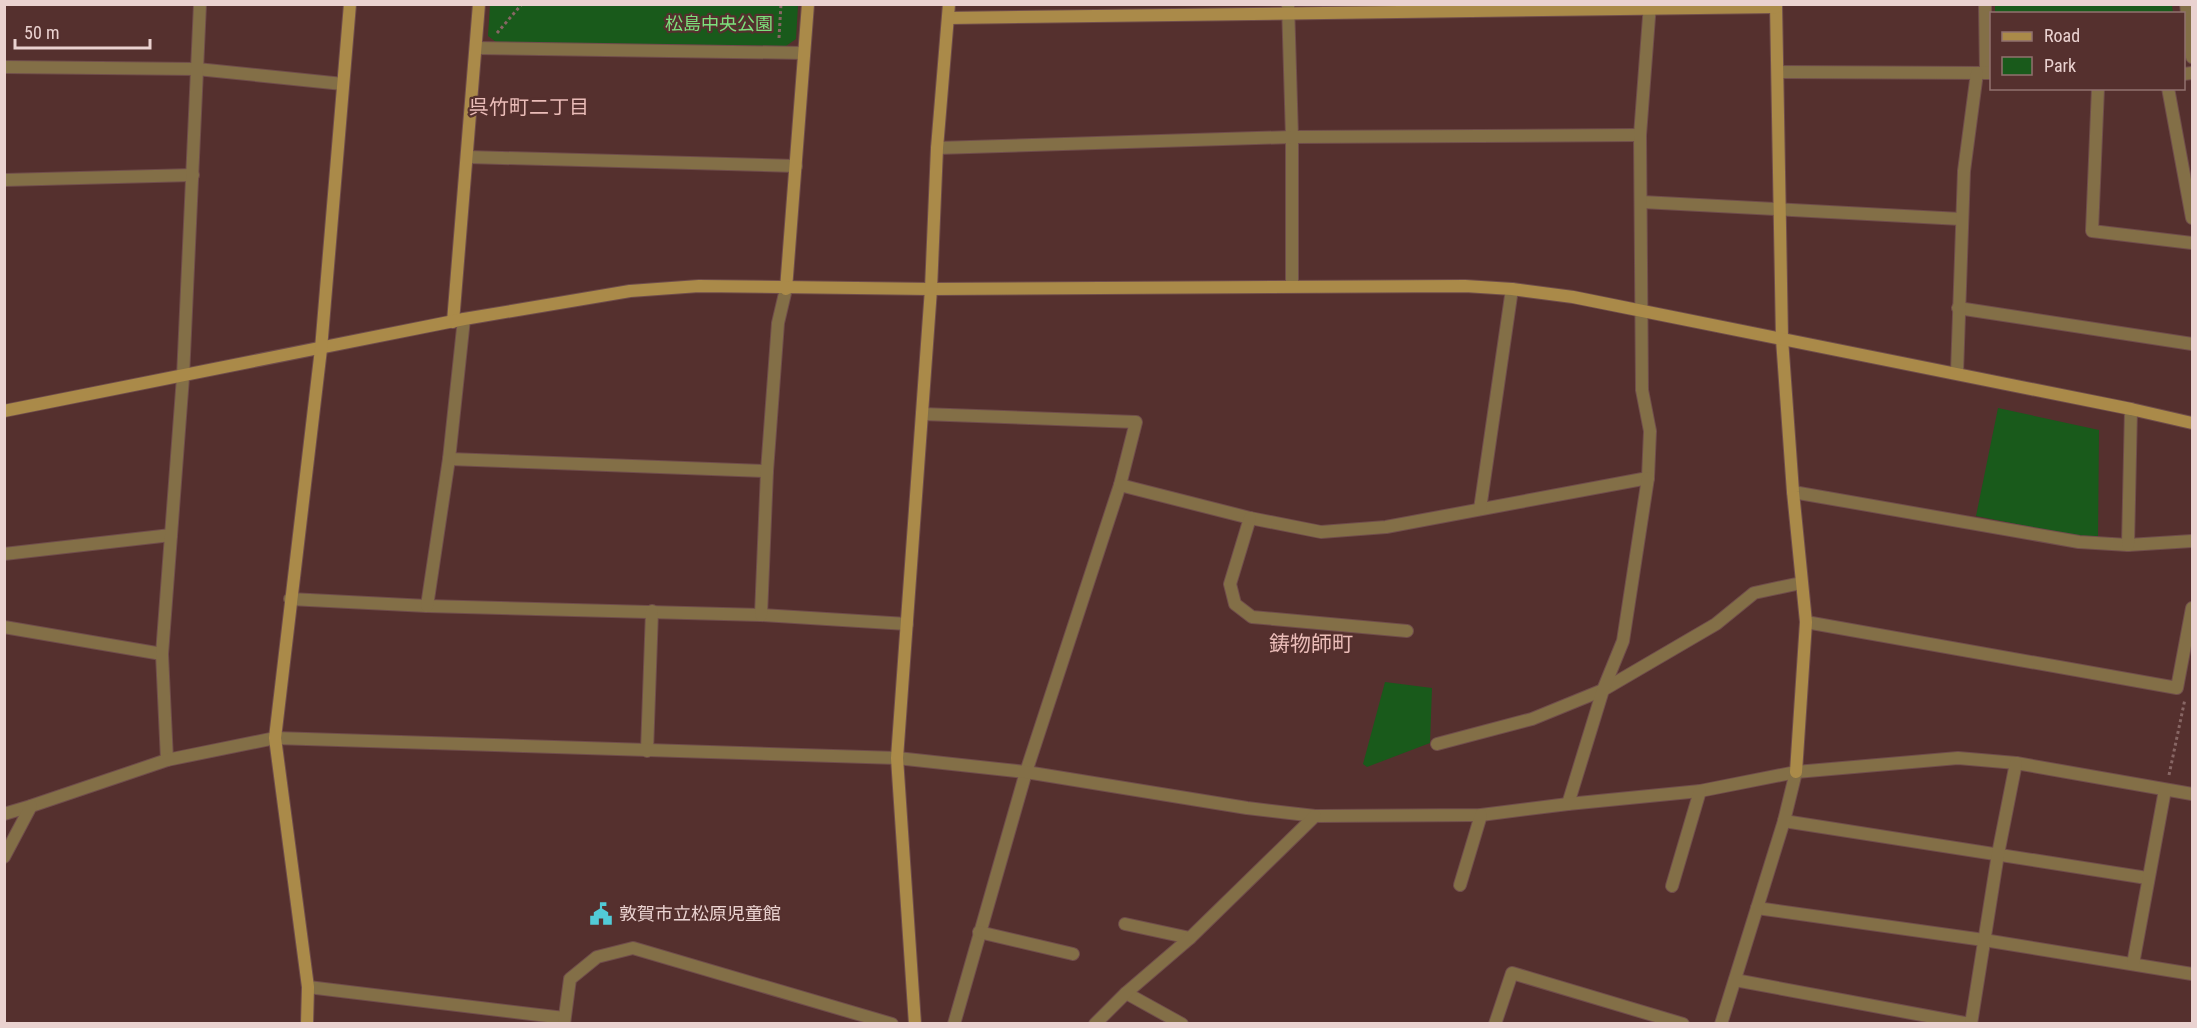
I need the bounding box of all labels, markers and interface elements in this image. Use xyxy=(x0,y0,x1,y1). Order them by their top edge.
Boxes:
scale bar xyxy=(15,12,150,50)
legend xyxy=(1990,12,2185,90)
park label: 松島中央公園 xyxy=(665,13,773,34)
text: 50 m xyxy=(24,22,59,43)
text: Road xyxy=(2044,25,2080,46)
text: Park xyxy=(2044,55,2076,76)
district label: 呉竹町二丁目 xyxy=(469,95,589,119)
district label: 鋳物師町 xyxy=(1269,632,1353,656)
public building icon: 敦賀市立松原児童館 xyxy=(588,901,614,927)
place label: 敦賀市立松原児童館 xyxy=(619,903,781,924)

